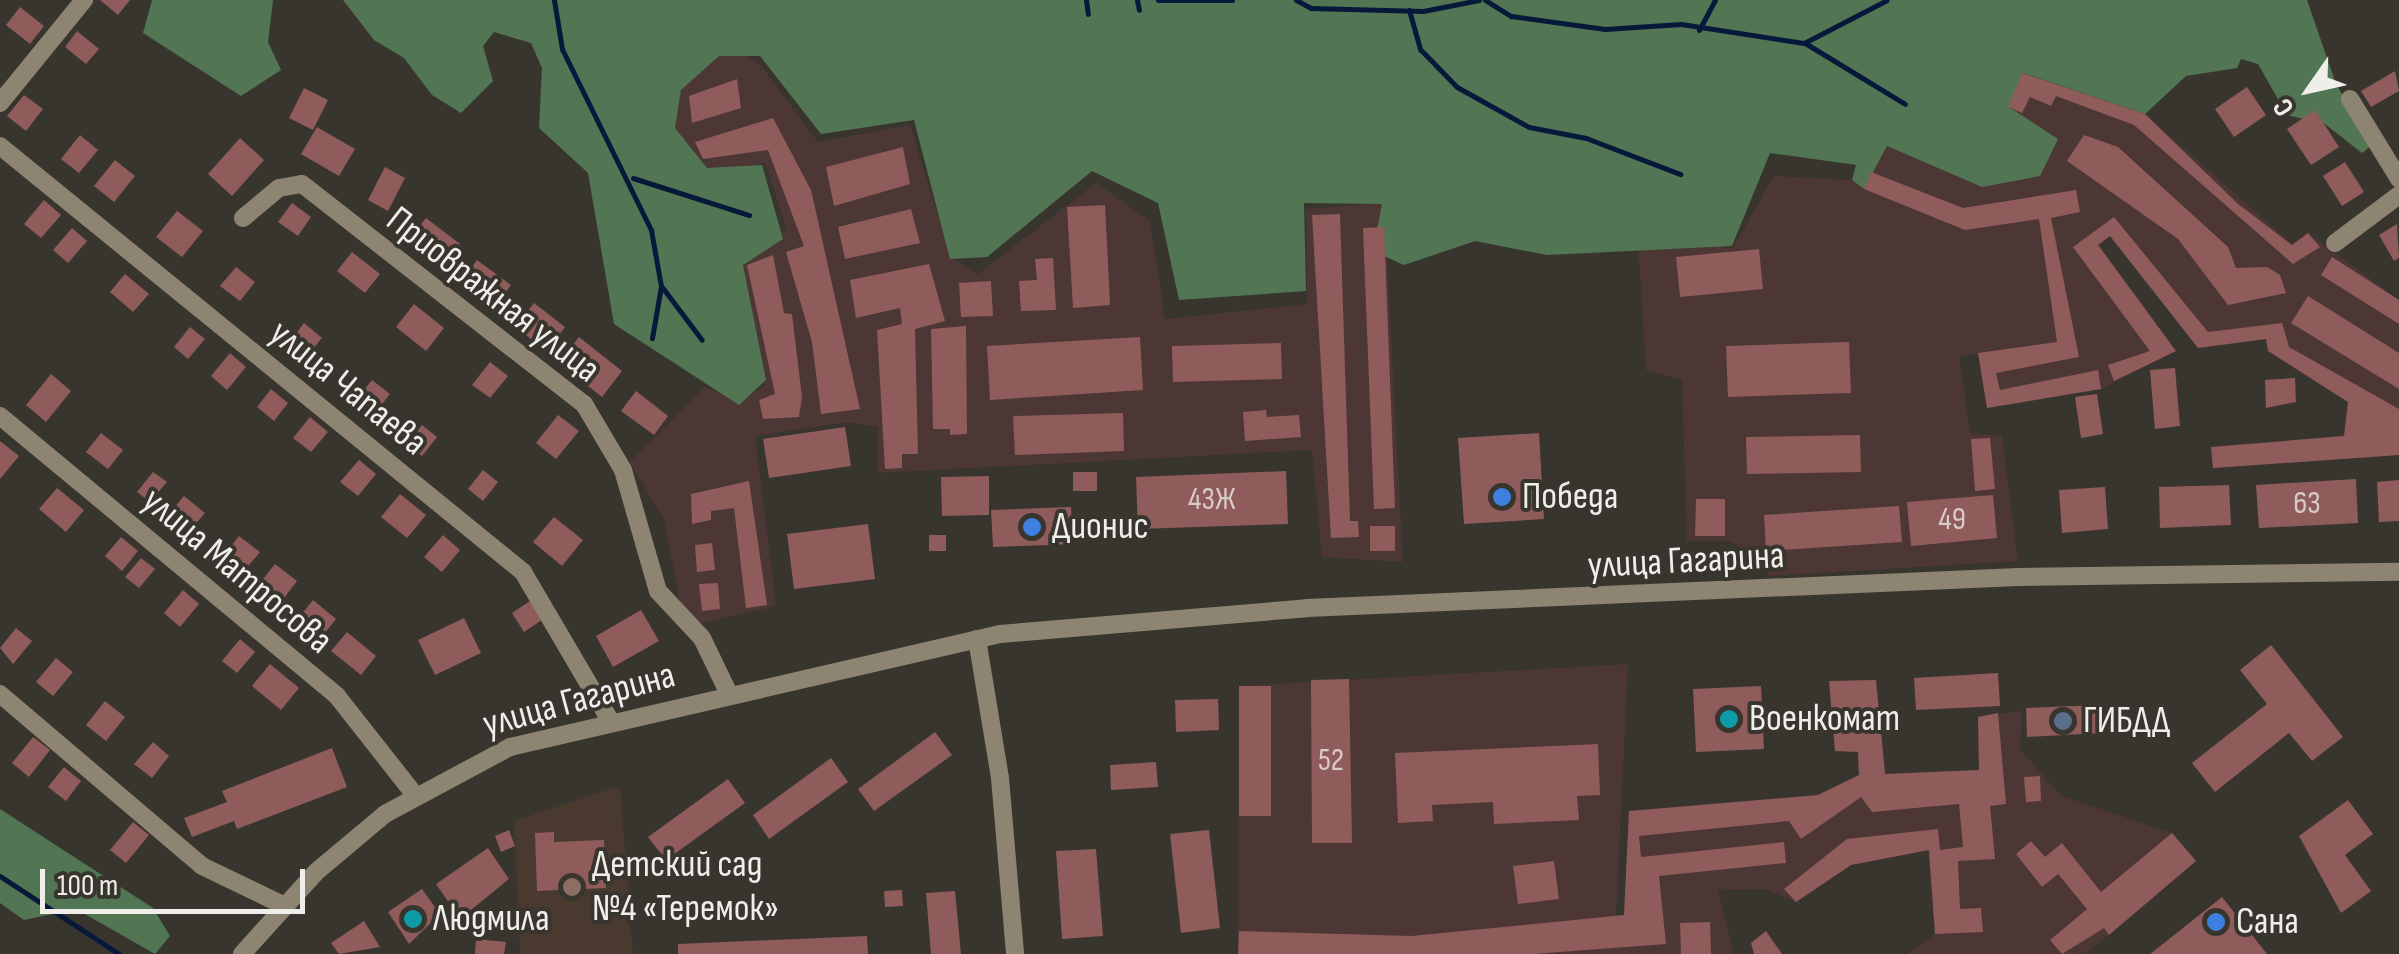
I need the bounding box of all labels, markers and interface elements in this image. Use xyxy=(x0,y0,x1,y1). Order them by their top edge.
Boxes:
north arrow xyxy=(2259,40,2359,140)
text: С xyxy=(2266,92,2301,122)
street label: Приовражная улица xyxy=(377,197,609,393)
street label: улица Чапаева xyxy=(260,311,436,465)
place label: Победа xyxy=(1522,474,1618,520)
street label: улица Матросова xyxy=(133,478,341,664)
house number: 43Ж xyxy=(1188,481,1236,519)
house number: 63 xyxy=(2293,485,2321,523)
marker: Победа xyxy=(1491,486,1513,508)
house number: 49 xyxy=(1938,501,1966,539)
place label: Дионис xyxy=(1052,504,1149,550)
marker: Дионис xyxy=(1021,516,1043,538)
street label: улица Гагарина xyxy=(1587,533,1785,589)
street label: улица Гагарина xyxy=(478,652,680,748)
place label: Военкомат xyxy=(1749,696,1900,742)
place label: ГИБДД xyxy=(2083,698,2170,744)
marker: Военкомат xyxy=(1718,708,1740,730)
marker: ГИБДД xyxy=(2052,710,2074,732)
house number: 52 xyxy=(1318,742,1344,780)
place label: Детский сад №4 «Теремок» xyxy=(592,842,779,932)
scale bar xyxy=(45,849,310,911)
text: 100 m xyxy=(57,868,118,904)
marker: Детский сад №4 «Теремок» xyxy=(561,876,583,898)
place label: Людмила xyxy=(433,896,550,942)
place label: Сана xyxy=(2236,899,2299,945)
marker: Людмила xyxy=(402,908,424,930)
marker: Сана xyxy=(2205,911,2227,933)

